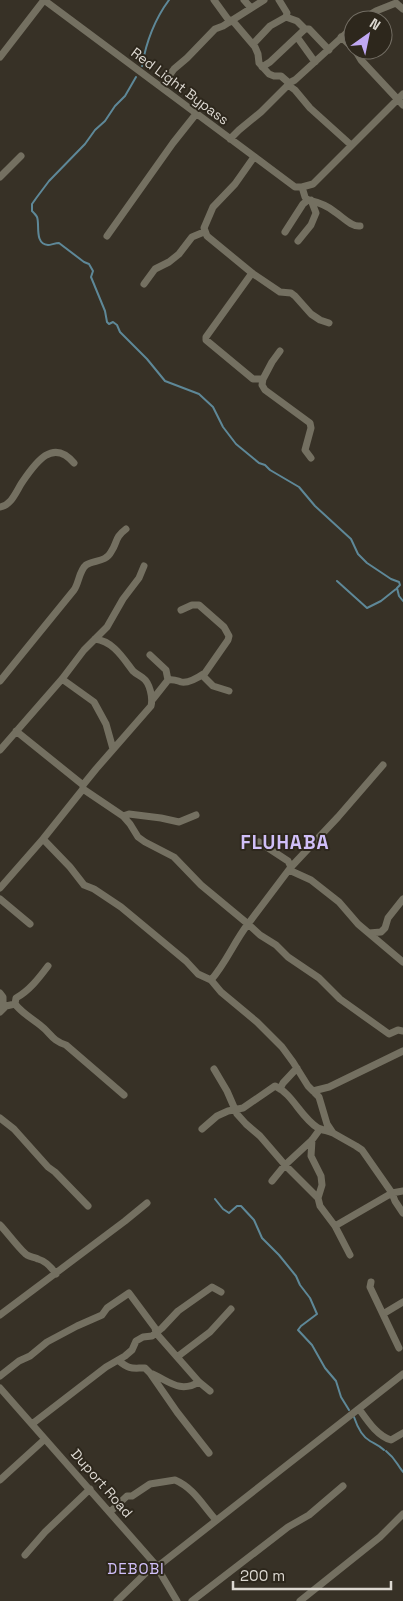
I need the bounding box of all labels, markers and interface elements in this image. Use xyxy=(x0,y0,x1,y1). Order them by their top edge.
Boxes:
north arrow xyxy=(343,10,393,60)
text: N xyxy=(366,14,384,34)
street label: Red Light Bypass xyxy=(128,43,232,129)
district label: FLUHABA xyxy=(241,830,329,855)
street label: Duport Road xyxy=(67,1445,137,1521)
scale bar xyxy=(233,1558,390,1590)
district label: DEBOBI xyxy=(107,1559,165,1578)
text: 200 m xyxy=(240,1566,285,1585)

